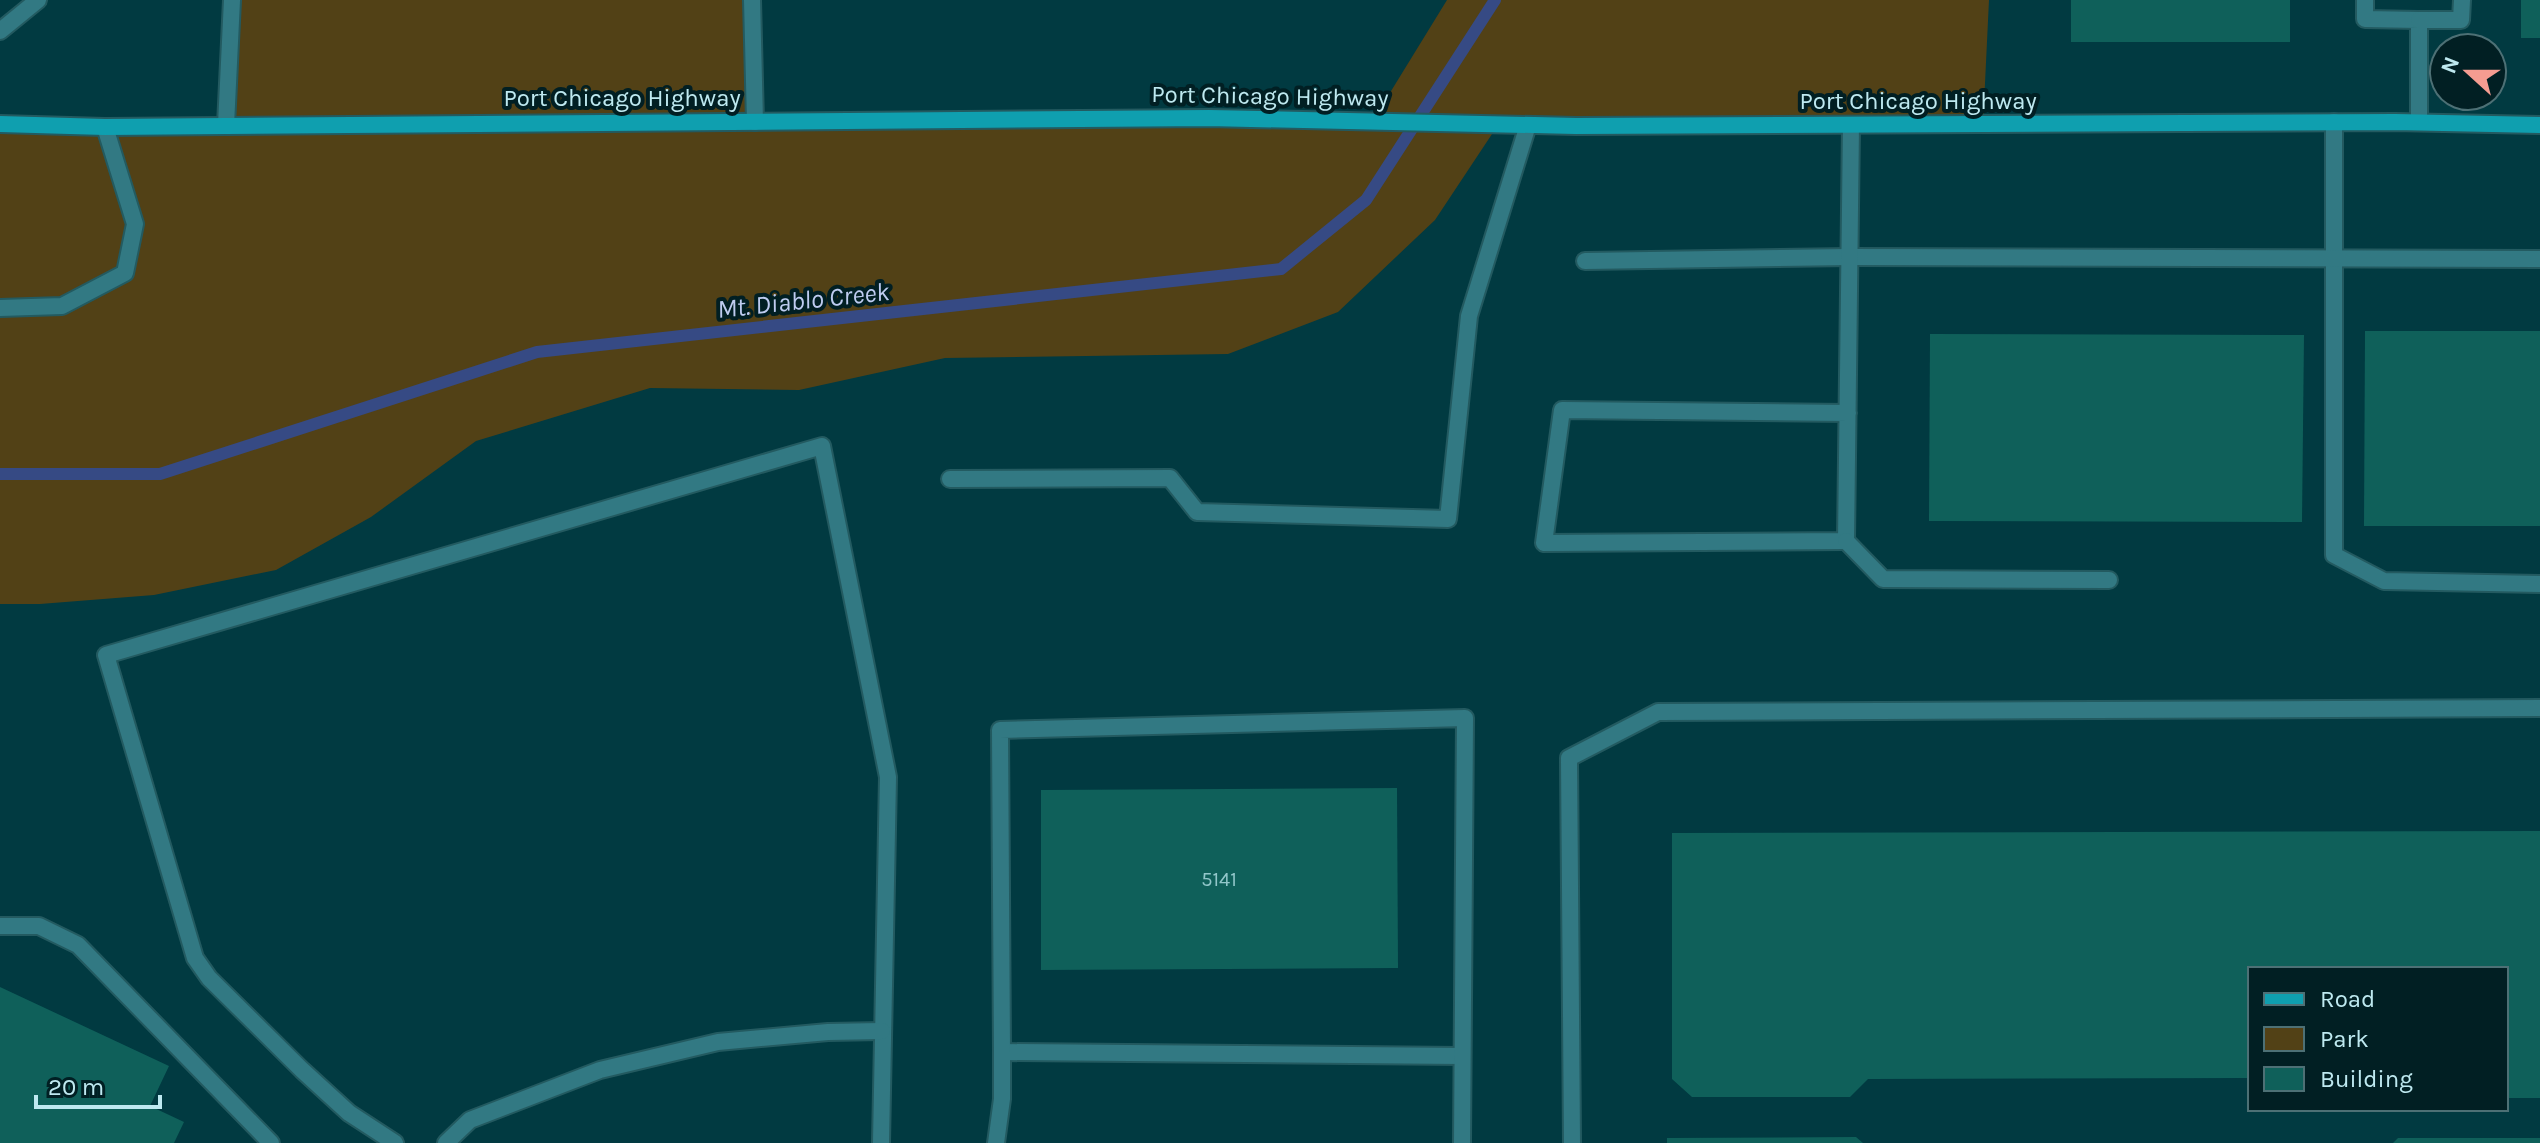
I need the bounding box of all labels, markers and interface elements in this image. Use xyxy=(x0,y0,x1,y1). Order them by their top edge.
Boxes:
north arrow xyxy=(2428,32,2508,112)
text: N xyxy=(2435,53,2465,77)
street label: Port Chicago Highway xyxy=(1151,80,1389,112)
street label: Port Chicago Highway xyxy=(503,84,741,112)
street label: Port Chicago Highway xyxy=(1799,87,2037,115)
water label: Mt. Diablo Creek xyxy=(715,276,892,325)
house number: 5141 xyxy=(1201,868,1237,891)
legend xyxy=(2248,967,2508,1111)
text: Road xyxy=(2320,985,2375,1013)
text: Park xyxy=(2320,1025,2369,1053)
scale bar xyxy=(36,1059,160,1109)
text: Building xyxy=(2320,1065,2413,1093)
text: 20 m xyxy=(48,1073,104,1101)

